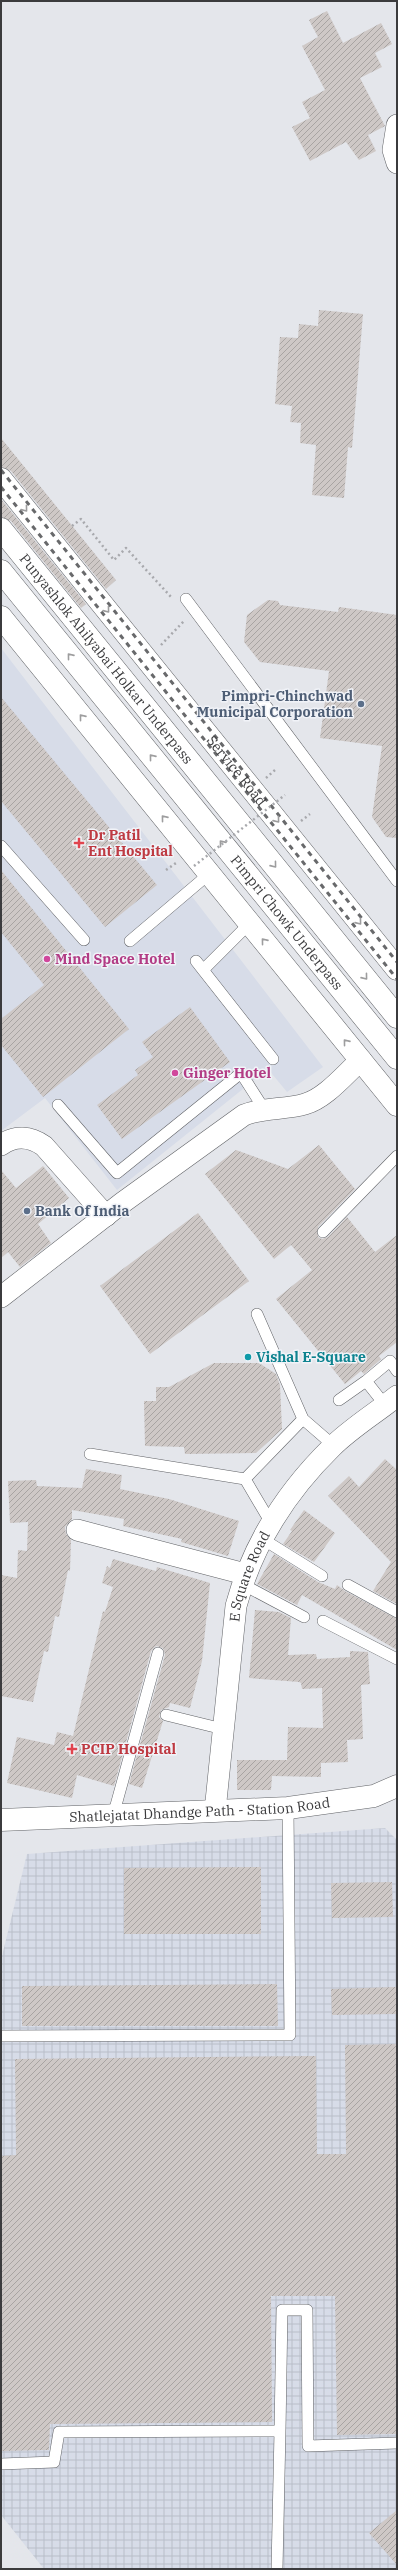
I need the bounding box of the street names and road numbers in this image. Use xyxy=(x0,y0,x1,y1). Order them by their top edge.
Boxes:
street label: Punyashlok Ahilyabai Holkar Underpass xyxy=(16,550,197,768)
street label: Service Road xyxy=(203,732,271,810)
street label: Pimpri Chowk Underpass xyxy=(227,851,347,994)
street label: E Square Road xyxy=(225,1528,274,1623)
street label: Shatlejatat Dhandge Path - Station Road xyxy=(69,1793,332,1826)

